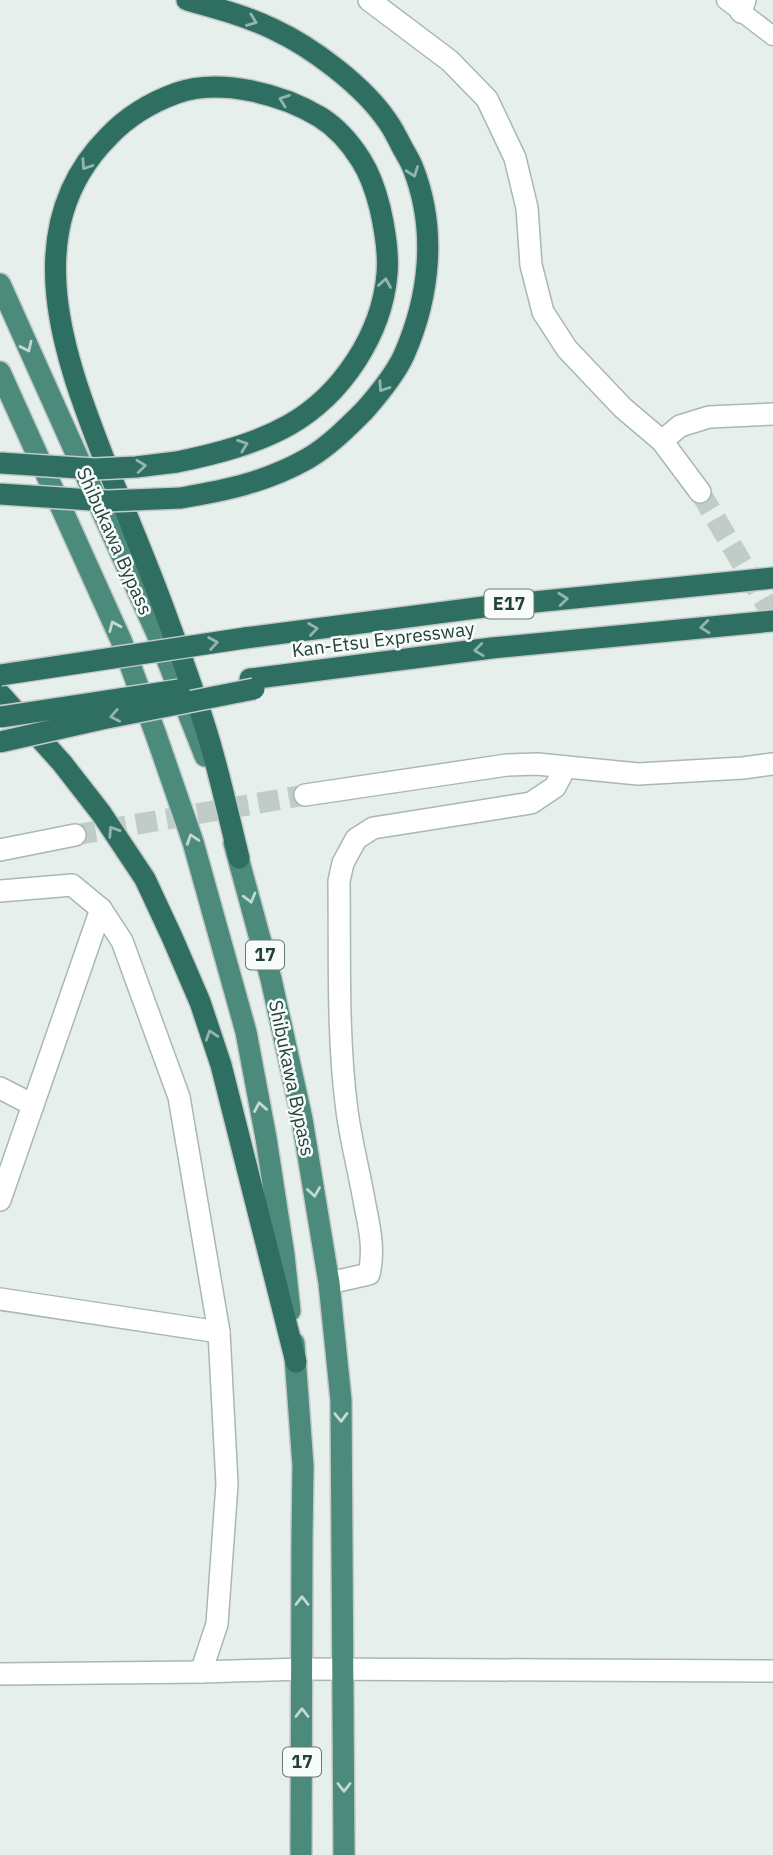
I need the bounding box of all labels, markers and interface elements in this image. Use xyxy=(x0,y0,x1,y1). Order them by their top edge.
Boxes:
one-way arrow xyxy=(246,12,258,26)
one-way arrow xyxy=(279,95,291,109)
one-way arrow xyxy=(82,158,95,171)
one-way arrow xyxy=(405,165,419,177)
one-way arrow xyxy=(377,277,392,289)
one-way arrow xyxy=(19,340,33,352)
one-way arrow xyxy=(379,379,391,392)
one-way arrow xyxy=(236,439,248,453)
one-way arrow xyxy=(136,459,147,474)
street label: Shibukawa Bypass xyxy=(72,464,158,618)
road number: E17 xyxy=(484,590,534,618)
one-way arrow xyxy=(557,591,569,606)
street label: Kan-Etsu Expressway xyxy=(290,616,476,662)
one-way arrow xyxy=(699,619,710,634)
one-way arrow xyxy=(109,620,123,632)
one-way arrow xyxy=(307,621,319,636)
one-way arrow xyxy=(207,635,219,650)
one-way arrow xyxy=(473,642,485,657)
one-way arrow xyxy=(109,708,121,723)
one-way arrow xyxy=(108,825,121,838)
one-way arrow xyxy=(186,834,200,846)
one-way arrow xyxy=(242,892,256,904)
road number: 17 xyxy=(246,940,284,970)
street label: Shibukawa Bypass xyxy=(264,998,320,1158)
one-way arrow xyxy=(205,1029,219,1041)
one-way arrow xyxy=(253,1101,268,1113)
one-way arrow xyxy=(306,1186,321,1198)
one-way arrow xyxy=(333,1413,349,1423)
one-way arrow xyxy=(294,1595,310,1606)
one-way arrow xyxy=(294,1708,310,1718)
road number: 17 xyxy=(283,1748,321,1777)
one-way arrow xyxy=(336,1783,352,1793)

